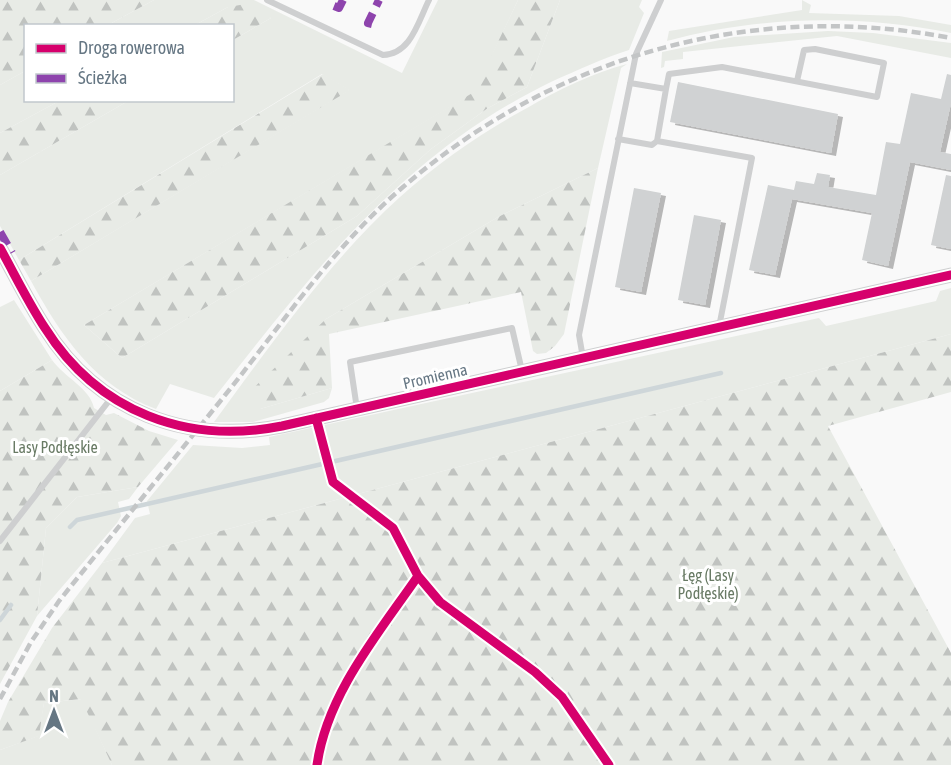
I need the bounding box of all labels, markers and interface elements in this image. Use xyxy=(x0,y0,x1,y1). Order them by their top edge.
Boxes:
legend xyxy=(24,24,234,102)
text: Droga rowerowa xyxy=(78,37,185,58)
text: Ścieżka xyxy=(78,67,127,88)
street label: Promienna xyxy=(401,360,469,392)
park label: Lasy Podłęskie xyxy=(12,438,98,457)
park label: Łęg (Lasy Podłęskie) xyxy=(677,566,739,603)
north arrow xyxy=(24,681,84,741)
text: N xyxy=(49,687,59,705)

